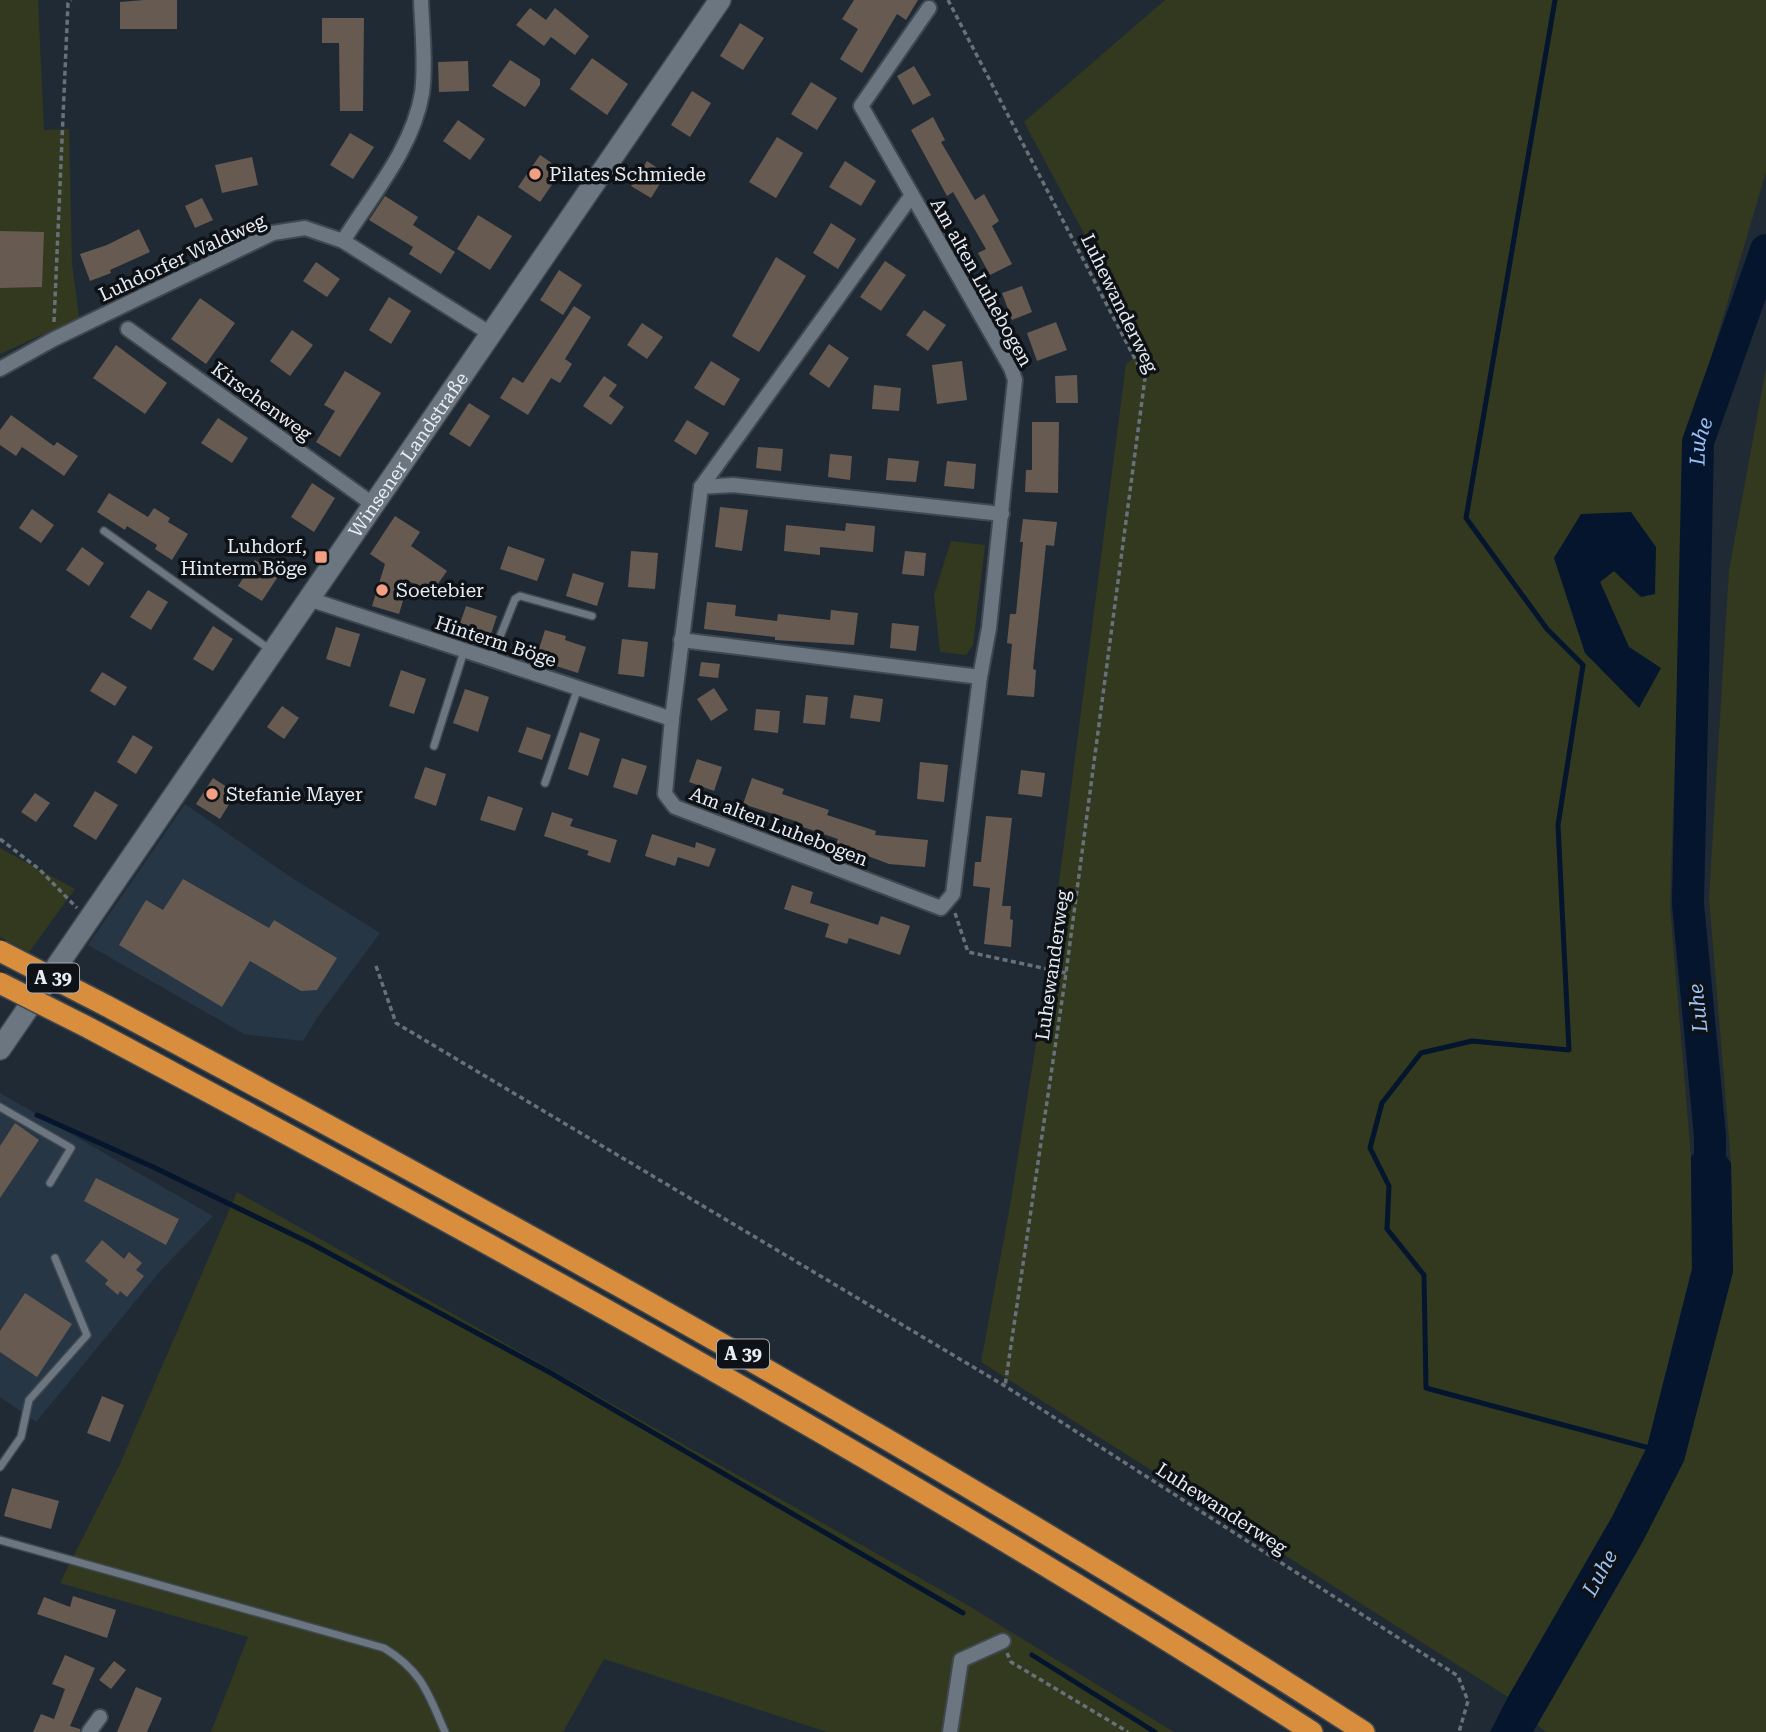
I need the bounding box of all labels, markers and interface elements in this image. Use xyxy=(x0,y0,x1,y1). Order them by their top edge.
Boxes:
place label: Pilates Schmiede xyxy=(549,163,706,186)
marker: Pilates Schmiede xyxy=(527,166,543,182)
street label: Am alten Luhebogen xyxy=(926,194,1037,370)
street label: Luhdorfer Waldweg xyxy=(95,209,269,306)
street label: Luhewanderweg xyxy=(1076,230,1163,376)
street label: Kirschenweg xyxy=(207,357,317,446)
street label: Winsener Landstraße xyxy=(344,368,473,542)
water label: Luhe xyxy=(1685,414,1718,467)
place label: Luhdorf, Hinterm Böge xyxy=(180,535,307,580)
marker: Luhdorf, Hinterm Böge xyxy=(313,549,329,565)
place label: Soetebier xyxy=(396,579,484,602)
marker: Soetebier xyxy=(374,582,390,598)
street label: Hinterm Böge xyxy=(432,611,560,672)
street label: Am alten Luhebogen xyxy=(687,782,871,871)
place label: Stefanie Mayer xyxy=(226,783,363,806)
marker: Stefanie Mayer xyxy=(204,786,220,802)
street label: Luhewanderweg xyxy=(1031,888,1074,1042)
road number: A 39 xyxy=(27,964,79,993)
water label: Luhe xyxy=(1683,982,1713,1035)
road number: A 39 xyxy=(717,1339,769,1368)
street label: Luhewanderweg xyxy=(1152,1458,1292,1559)
water label: Luhe xyxy=(1577,1546,1622,1601)

